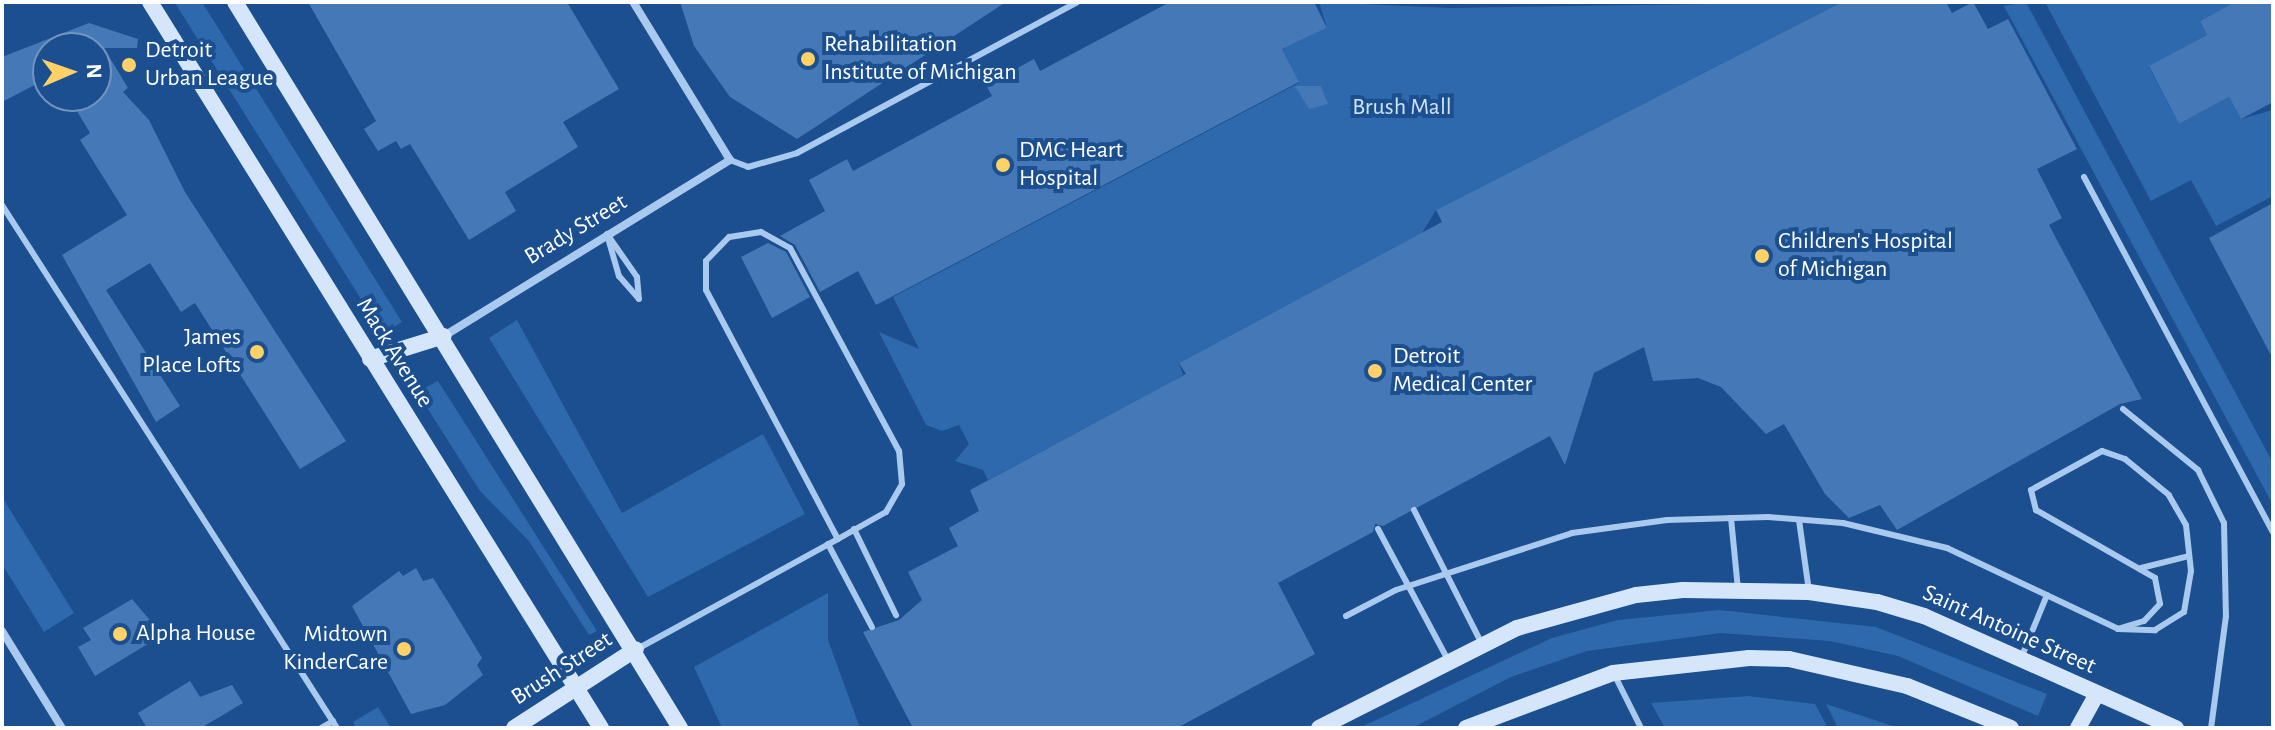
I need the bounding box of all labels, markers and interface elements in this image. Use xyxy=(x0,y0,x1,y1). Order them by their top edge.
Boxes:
place label: Rehabilitation Institute of Michigan xyxy=(824,31,1017,87)
north arrow xyxy=(32,32,112,112)
place label: Detroit Urban League xyxy=(145,37,274,93)
marker: Rehabilitation Institute of Michigan xyxy=(799,50,817,68)
marker: Detroit Urban League xyxy=(120,56,138,74)
text: N xyxy=(83,63,105,79)
park label: Brush Mall xyxy=(1352,94,1452,122)
place label: DMC Heart Hospital xyxy=(1019,137,1123,193)
marker: DMC Heart Hospital xyxy=(994,156,1012,174)
street label: Brady Street xyxy=(520,188,632,272)
place label: Children's Hospital of Michigan xyxy=(1778,228,1953,284)
marker: Children's Hospital of Michigan xyxy=(1753,247,1771,265)
street label: Mack Avenue xyxy=(349,293,439,413)
place label: James Place Lofts xyxy=(142,324,241,380)
marker: James Place Lofts xyxy=(248,343,266,361)
place label: Detroit Medical Center xyxy=(1393,343,1532,399)
marker: Detroit Medical Center xyxy=(1364,360,1386,382)
street label: Saint Antoine Street xyxy=(1918,579,2100,681)
place label: Alpha House xyxy=(136,620,255,648)
place label: Midtown KinderCare xyxy=(283,621,388,677)
marker: Alpha House xyxy=(111,625,129,643)
street label: Brush Street xyxy=(506,626,618,712)
marker: Midtown KinderCare xyxy=(395,640,413,658)

